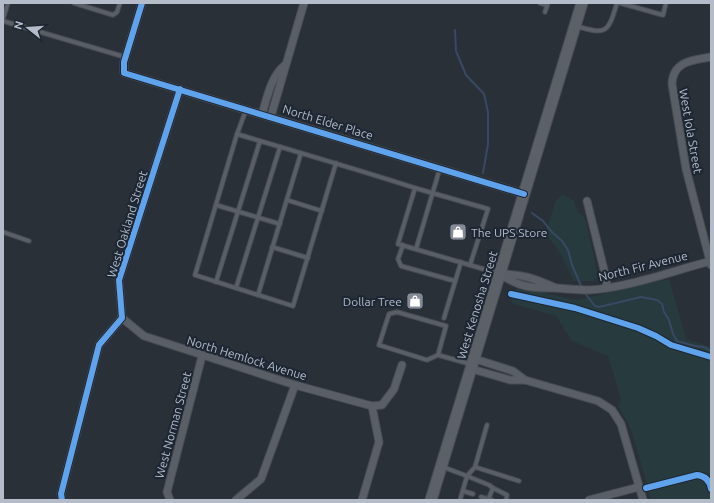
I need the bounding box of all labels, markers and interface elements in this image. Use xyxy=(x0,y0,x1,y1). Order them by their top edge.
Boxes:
north arrow xyxy=(8,8,48,48)
text: N xyxy=(11,19,25,31)
street label: West Iola Street xyxy=(677,88,705,175)
street label: North Elder Place xyxy=(281,102,375,142)
street label: West Oakland Street xyxy=(105,169,150,279)
shop icon: The UPS Store xyxy=(448,222,468,242)
place label: The UPS Store xyxy=(471,226,547,239)
street label: West Kenosha Street xyxy=(454,249,500,361)
street label: North Fir Avenue xyxy=(597,249,689,283)
shop icon: Dollar Tree xyxy=(405,291,425,311)
place label: Dollar Tree xyxy=(343,295,402,308)
street label: North Hemlock Avenue xyxy=(185,334,309,382)
street label: West Norman Street xyxy=(152,370,194,480)

